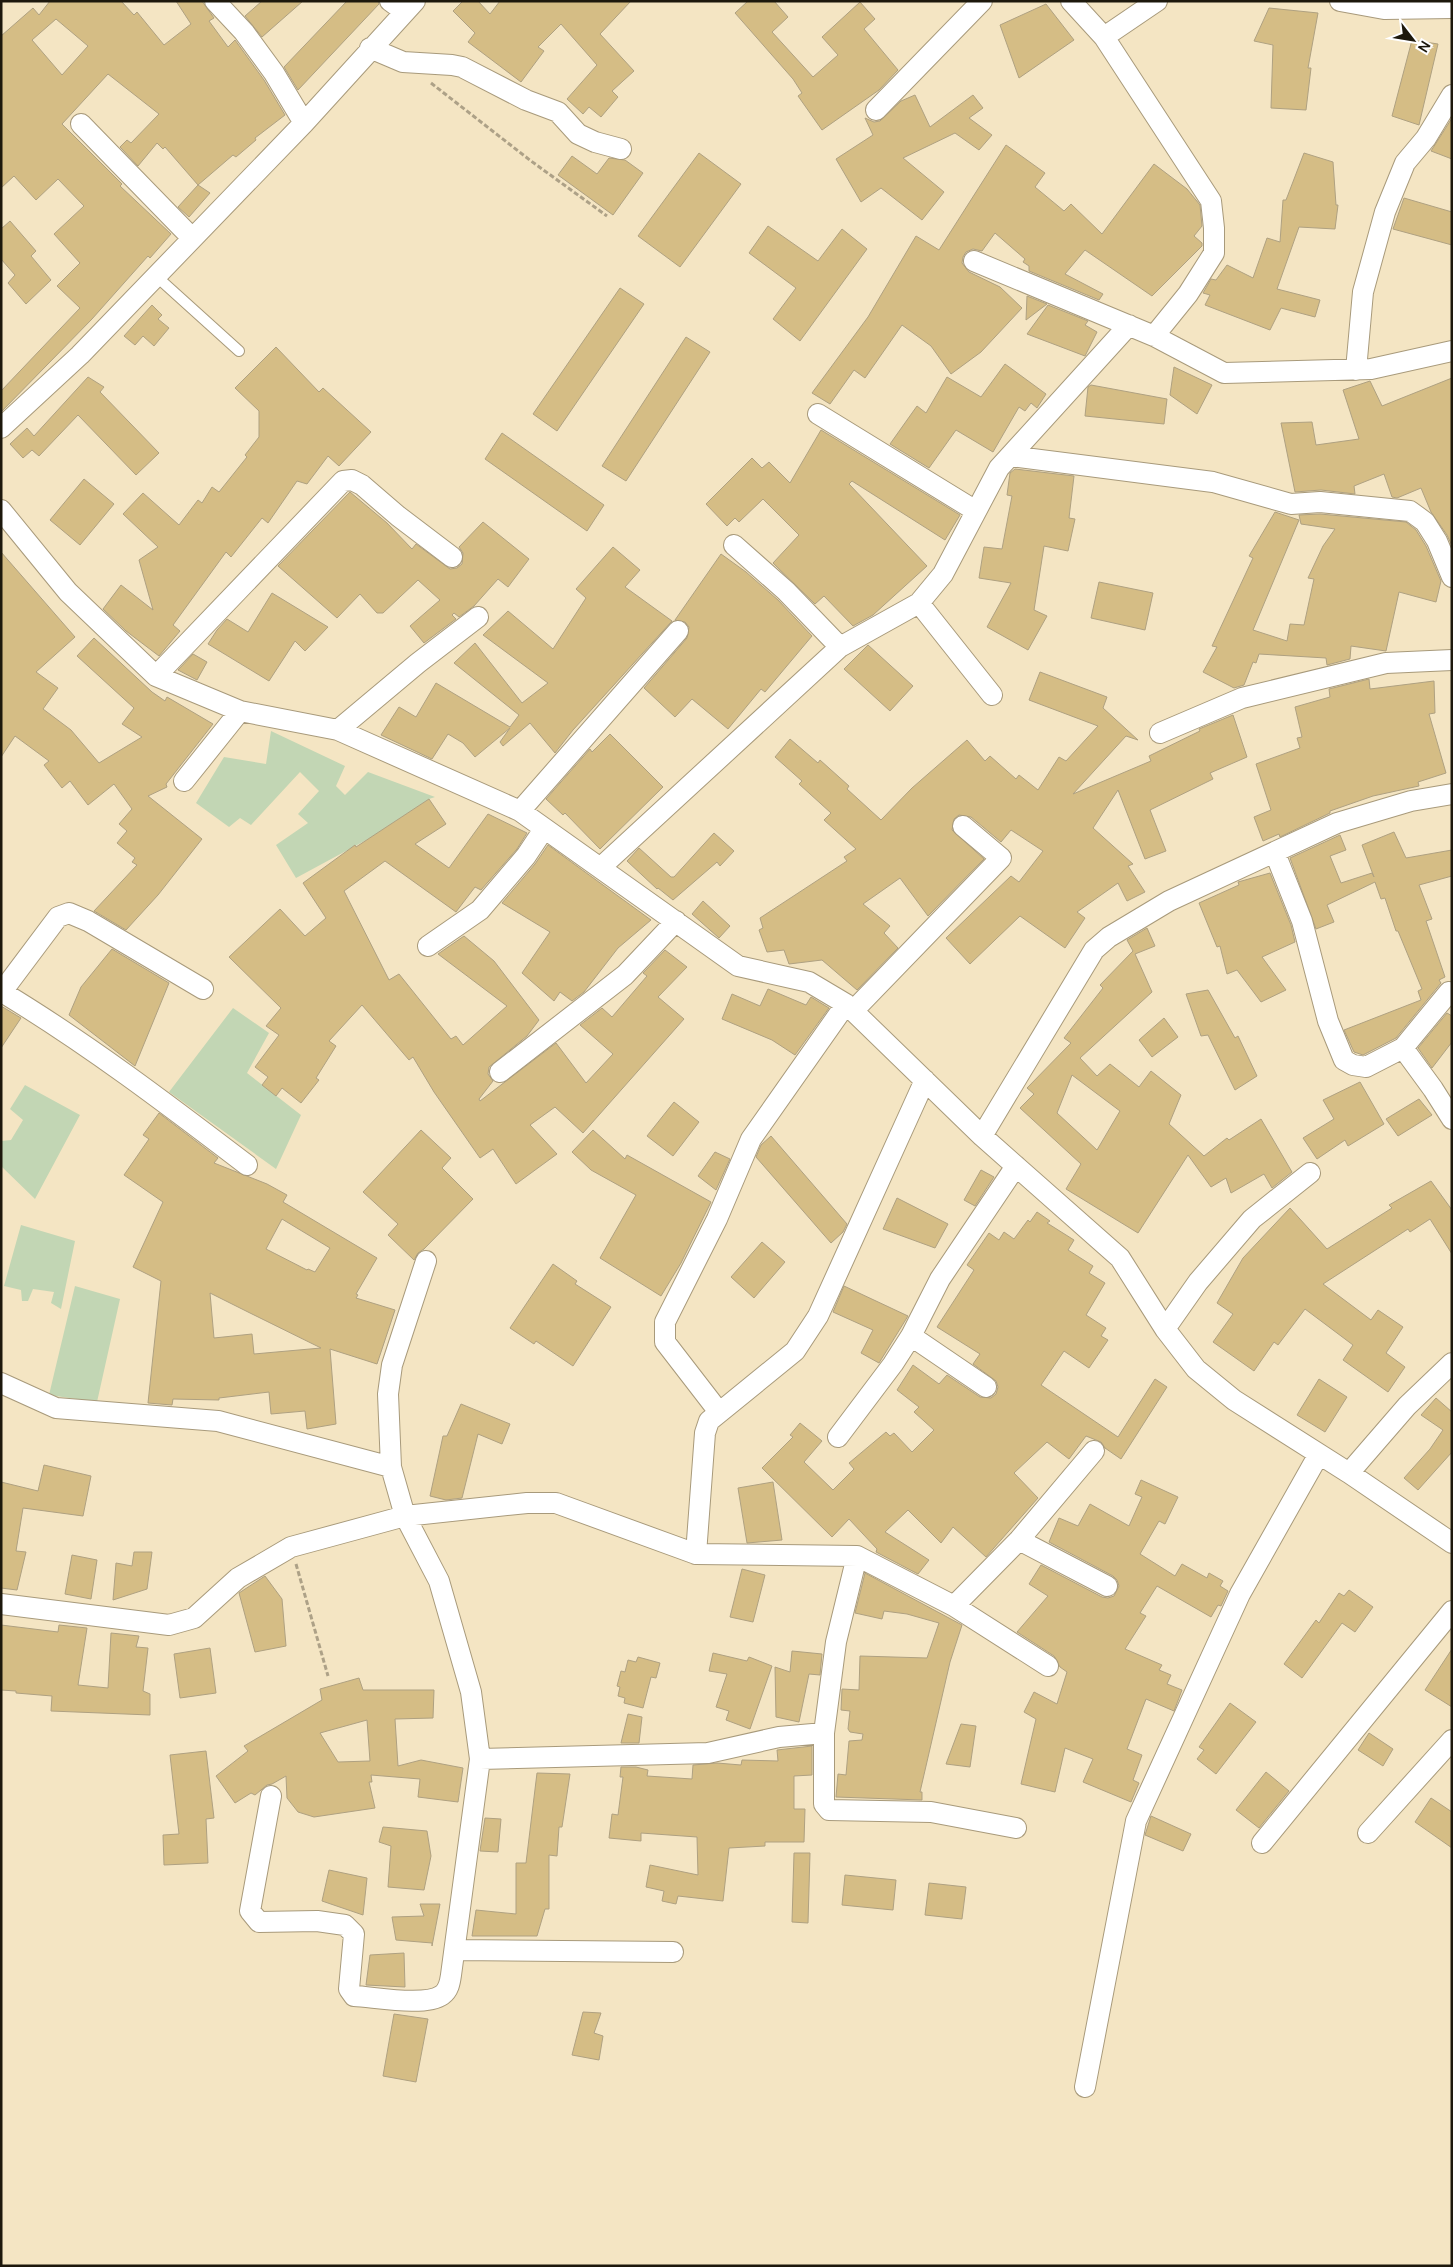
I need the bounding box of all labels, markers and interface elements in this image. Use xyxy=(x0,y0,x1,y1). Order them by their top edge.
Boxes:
north arrow xyxy=(1388,15,1438,65)
text: N xyxy=(1414,38,1435,56)

